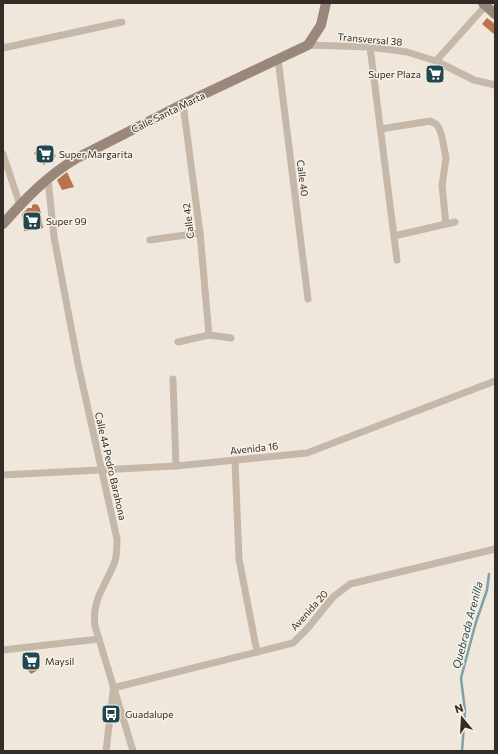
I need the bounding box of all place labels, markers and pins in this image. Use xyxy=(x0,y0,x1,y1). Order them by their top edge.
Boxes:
supermarket icon: Super Plaza xyxy=(424,63,446,85)
place label: Super Plaza xyxy=(368,68,421,80)
supermarket icon: Super Margarita xyxy=(34,143,56,165)
place label: Super Margarita xyxy=(59,148,133,160)
supermarket icon: Super 99 xyxy=(21,210,43,232)
place label: Super 99 xyxy=(46,215,87,227)
supermarket icon: Maysil xyxy=(20,650,42,672)
place label: Maysil xyxy=(45,655,74,667)
bus stop icon: Guadalupe xyxy=(100,703,122,725)
place label: Guadalupe xyxy=(125,708,173,720)

